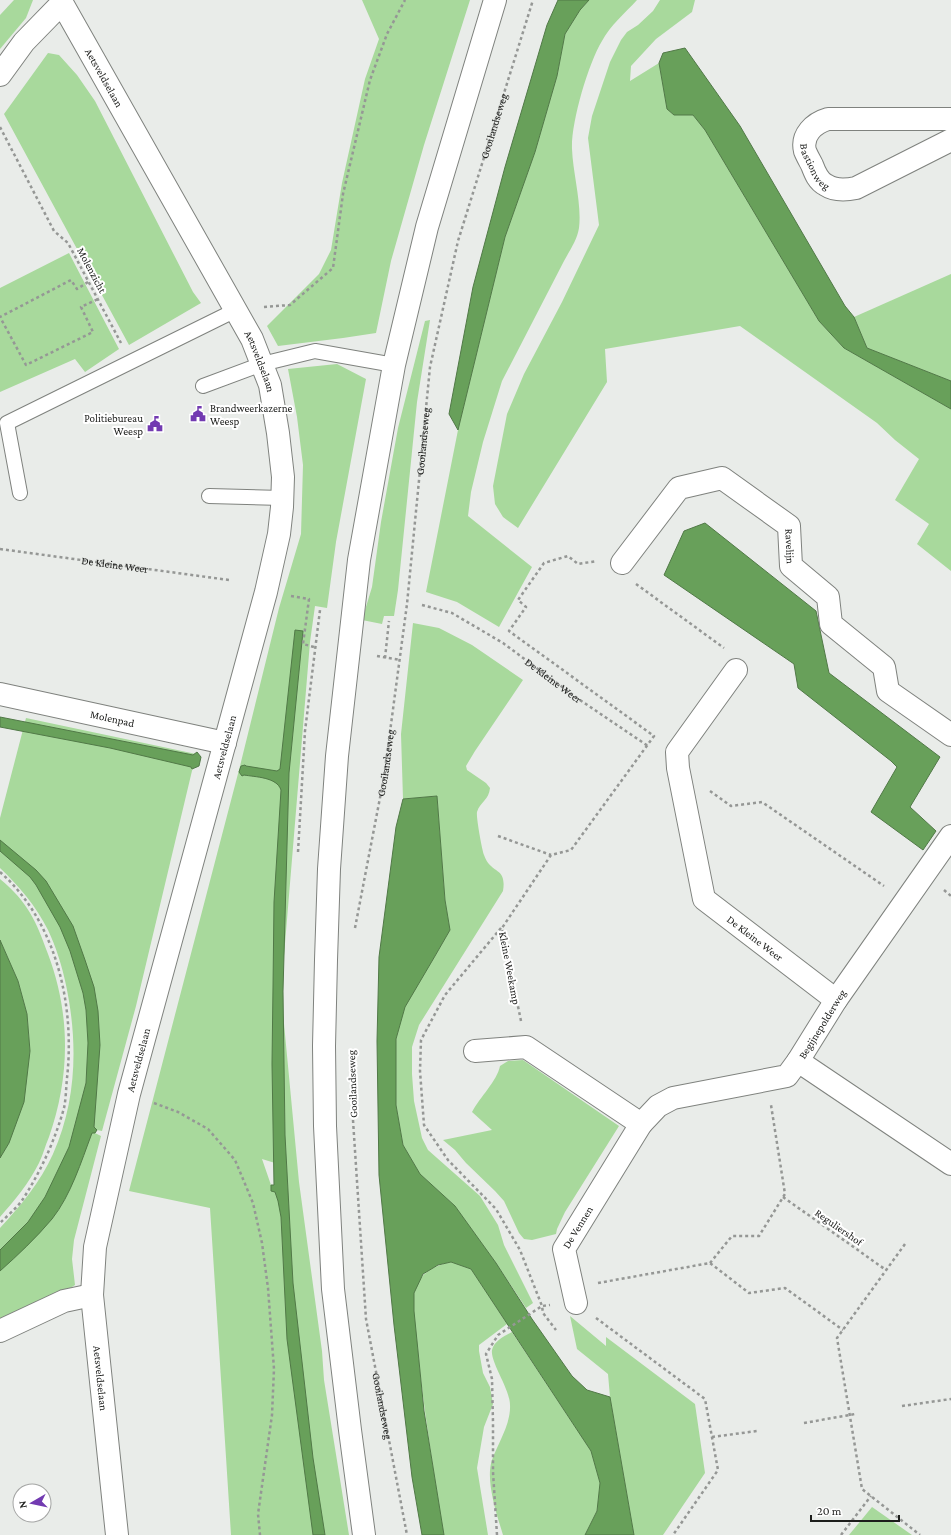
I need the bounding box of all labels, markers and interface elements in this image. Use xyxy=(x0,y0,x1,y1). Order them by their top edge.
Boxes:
street label: Aetsveldselaan xyxy=(83,46,126,109)
street label: Gooilandseweg xyxy=(478,91,511,160)
street label: Bastionweg xyxy=(798,143,833,193)
street label: Molenzicht xyxy=(75,245,109,295)
street label: Aetsveldselaan xyxy=(242,328,277,393)
place label: Brandweerkazerne Weesp xyxy=(210,402,293,428)
public building icon: Brandweerkazerne Weesp xyxy=(189,405,207,423)
street label: Gooilandseweg xyxy=(414,406,433,475)
place label: Politiebureau Weesp xyxy=(84,412,143,438)
public building icon: Politiebureau Weesp xyxy=(146,415,164,433)
street label: Ravelijn xyxy=(783,528,797,564)
street label: De Kleine Weer xyxy=(81,554,149,575)
street label: De Kleine Weer xyxy=(523,656,584,705)
street label: Molenpad xyxy=(89,708,136,729)
street label: Aetsveldselaan xyxy=(210,714,238,780)
street label: Gooilandseweg xyxy=(374,728,397,797)
street label: De Kleine Weer xyxy=(725,913,786,963)
street label: Kleine Weekamp xyxy=(496,931,523,1006)
street label: Begijnepolderweg xyxy=(796,987,849,1061)
street label: Aetsveldselaan xyxy=(124,1027,152,1093)
street label: Gooilandseweg xyxy=(345,1049,360,1118)
street label: De Vennen xyxy=(560,1204,595,1251)
street label: Reguliershof xyxy=(812,1206,866,1249)
street label: Aetsveldselaan xyxy=(91,1345,110,1411)
street label: Gooilandseweg xyxy=(370,1372,395,1441)
north arrow xyxy=(12,1483,52,1523)
scale bar xyxy=(811,1497,899,1523)
text: N xyxy=(16,1499,29,1509)
text: 20 m xyxy=(817,1504,842,1518)

